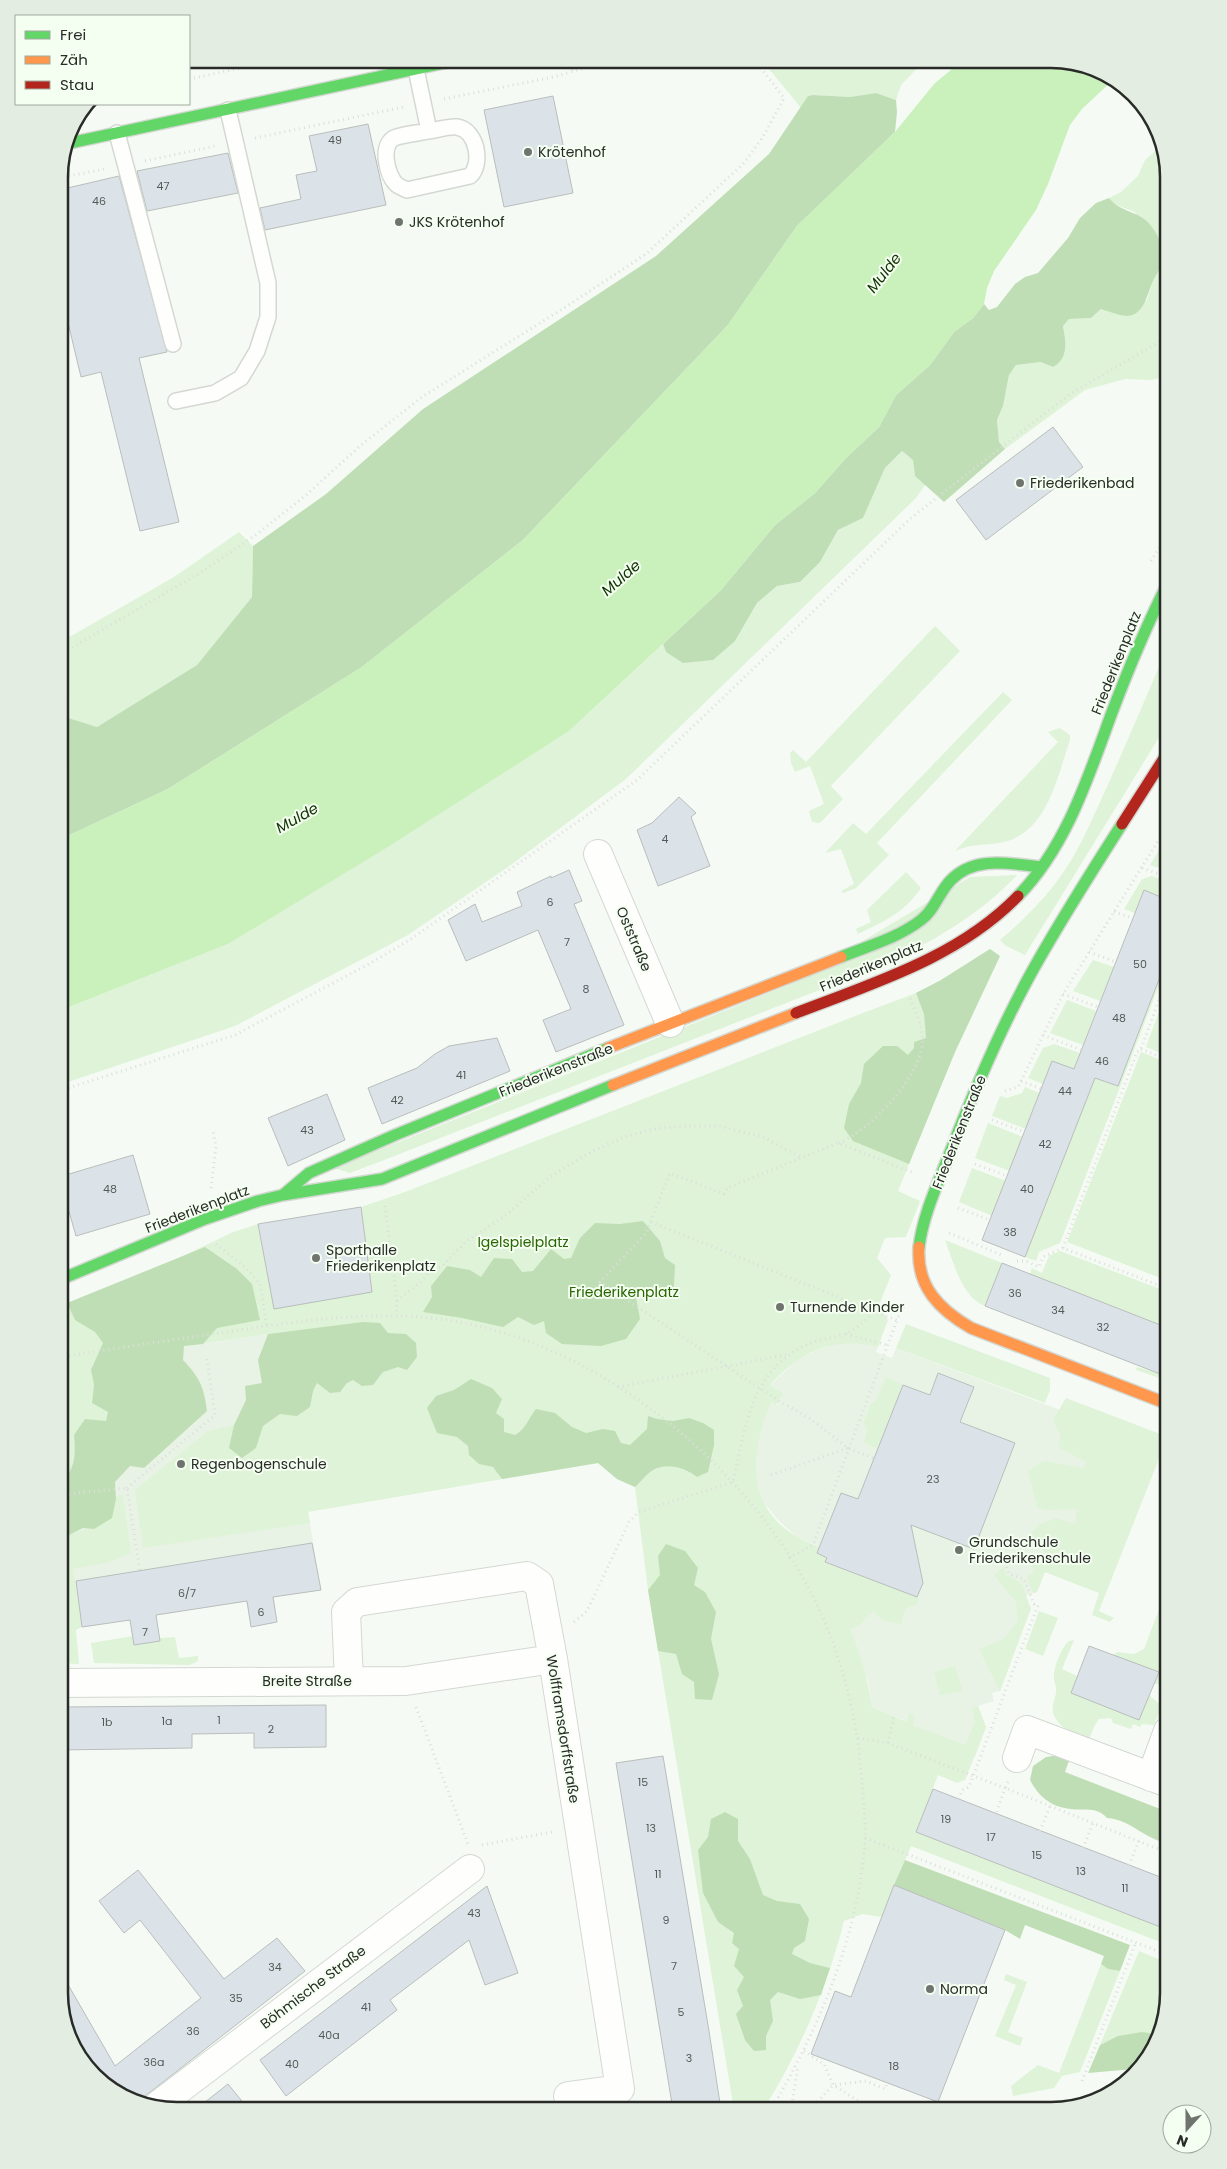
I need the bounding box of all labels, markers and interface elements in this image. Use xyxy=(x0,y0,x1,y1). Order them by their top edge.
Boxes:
legend xyxy=(15,15,190,105)
text: Frei xyxy=(60,24,86,45)
text: Zäh xyxy=(60,49,88,70)
text: Stau xyxy=(60,74,94,95)
house number: 49 xyxy=(328,132,342,148)
place label: Krötenhof xyxy=(538,142,606,162)
marker: Krötenhof xyxy=(522,146,534,158)
house number: 47 xyxy=(157,178,169,194)
house number: 46 xyxy=(92,193,106,209)
place label: JKS Krötenhof xyxy=(409,212,505,232)
marker: JKS Krötenhof xyxy=(393,216,405,228)
water label: Mulde xyxy=(861,248,906,297)
place label: Friederikenbad xyxy=(1030,473,1134,493)
marker: Friederikenbad xyxy=(1014,477,1026,489)
water label: Mulde xyxy=(597,555,645,601)
street label: Friederikenplatz xyxy=(1086,608,1146,718)
water label: Mulde xyxy=(272,797,322,838)
house number: 4 xyxy=(662,831,669,847)
house number: 6 xyxy=(547,894,554,910)
street label: Oststraße xyxy=(611,903,657,975)
house number: 7 xyxy=(564,934,570,950)
street label: Friederikenplatz xyxy=(817,935,925,997)
house number: 50 xyxy=(1133,956,1147,972)
house number: 8 xyxy=(583,981,590,997)
house number: 48 xyxy=(1112,1010,1126,1026)
street label: Friederikenstraße xyxy=(496,1038,616,1102)
house number: 46 xyxy=(1095,1053,1109,1069)
house number: 41 xyxy=(456,1067,466,1083)
street label: Friederikenstraße xyxy=(927,1072,991,1192)
house number: 44 xyxy=(1058,1083,1072,1099)
house number: 42 xyxy=(390,1092,404,1108)
house number: 43 xyxy=(300,1122,314,1138)
house number: 42 xyxy=(1038,1136,1052,1152)
street label: Friederikenplatz xyxy=(142,1180,252,1238)
house number: 48 xyxy=(103,1181,117,1197)
house number: 40 xyxy=(1020,1181,1034,1197)
house number: 38 xyxy=(1003,1224,1017,1240)
park label: Igelspielplatz xyxy=(477,1232,569,1252)
place label: Sporthalle Friederikenplatz xyxy=(326,1240,436,1276)
marker: Sporthalle Friederikenplatz xyxy=(310,1252,322,1264)
park label: Friederikenplatz xyxy=(569,1282,679,1302)
house number: 36 xyxy=(1008,1285,1022,1301)
place label: Turnende Kinder xyxy=(790,1297,904,1317)
marker: Turnende Kinder xyxy=(774,1301,786,1313)
house number: 34 xyxy=(1051,1302,1065,1318)
house number: 32 xyxy=(1097,1319,1109,1335)
place label: Regenbogenschule xyxy=(191,1454,327,1474)
marker: Regenbogenschule xyxy=(175,1458,187,1470)
house number: 23 xyxy=(927,1471,939,1487)
place label: Grundschule Friederikenschule xyxy=(969,1532,1091,1568)
marker: Grundschule Friederikenschule xyxy=(953,1544,965,1556)
house number: 6/7 xyxy=(178,1585,196,1601)
house number: 6 xyxy=(258,1604,265,1620)
house number: 7 xyxy=(142,1624,148,1640)
street label: Wolfframsdorffstraße xyxy=(541,1653,585,1805)
street label: Breite Straße xyxy=(262,1671,352,1691)
house number: 1 xyxy=(217,1712,221,1728)
house number: 1a xyxy=(162,1713,172,1729)
house number: 1b xyxy=(102,1714,112,1730)
house number: 2 xyxy=(268,1721,274,1737)
house number: 15 xyxy=(638,1774,648,1790)
house number: 19 xyxy=(941,1811,951,1827)
house number: 13 xyxy=(646,1820,656,1836)
house number: 17 xyxy=(986,1829,996,1845)
house number: 15 xyxy=(1032,1847,1042,1863)
house number: 13 xyxy=(1076,1863,1086,1879)
house number: 11 xyxy=(654,1866,662,1882)
house number: 11 xyxy=(1121,1880,1129,1896)
house number: 43 xyxy=(467,1905,481,1921)
house number: 9 xyxy=(663,1912,670,1928)
street label: Böhmische Straße xyxy=(256,1940,370,2033)
house number: 7 xyxy=(671,1958,677,1974)
house number: 34 xyxy=(268,1959,282,1975)
place label: Norma xyxy=(940,1979,988,1999)
marker: Norma xyxy=(924,1983,936,1995)
house number: 35 xyxy=(229,1990,243,2006)
house number: 41 xyxy=(361,1999,371,2015)
house number: 5 xyxy=(678,2004,685,2020)
house number: 36 xyxy=(186,2023,200,2039)
house number: 40a xyxy=(318,2027,340,2043)
house number: 3 xyxy=(686,2050,692,2066)
house number: 36a xyxy=(144,2054,164,2070)
house number: 40 xyxy=(285,2056,299,2072)
house number: 18 xyxy=(889,2058,899,2074)
north arrow xyxy=(1162,2104,1212,2154)
text: N xyxy=(1174,2130,1191,2152)

